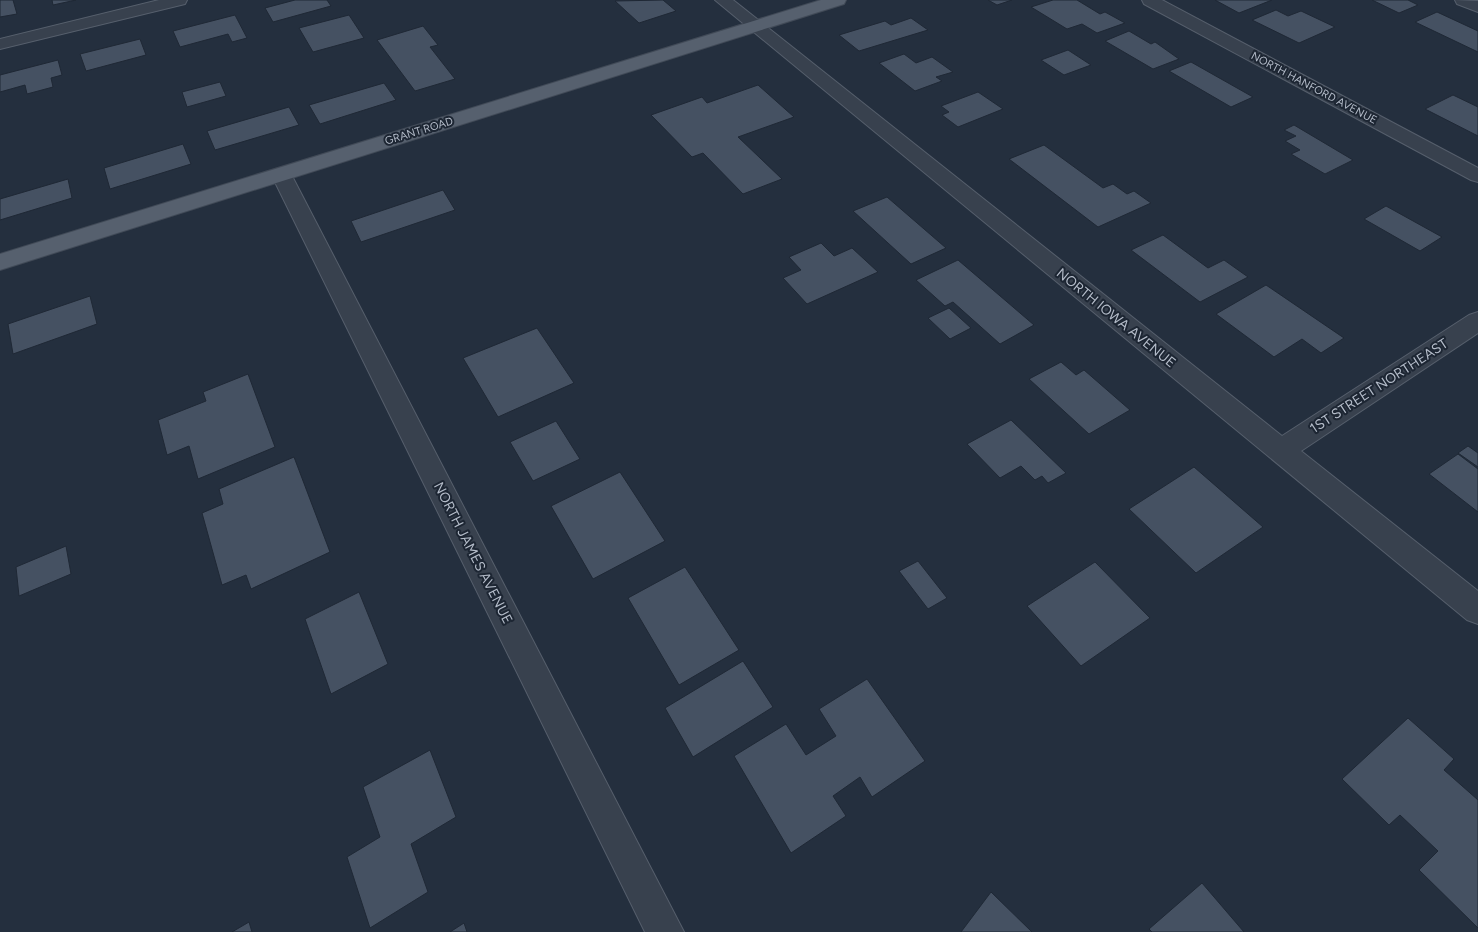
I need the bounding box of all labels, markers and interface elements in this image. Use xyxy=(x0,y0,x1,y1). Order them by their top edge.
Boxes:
street label: NORTH HANFORD AVENUE xyxy=(1249,49,1379,127)
street label: GRANT ROAD xyxy=(383,114,455,148)
street label: NORTH IOWA AVENUE xyxy=(1053,265,1179,371)
street label: 1ST STREET NORTHEAST xyxy=(1307,335,1451,437)
street label: NORTH JAMES AVENUE xyxy=(430,479,516,627)

